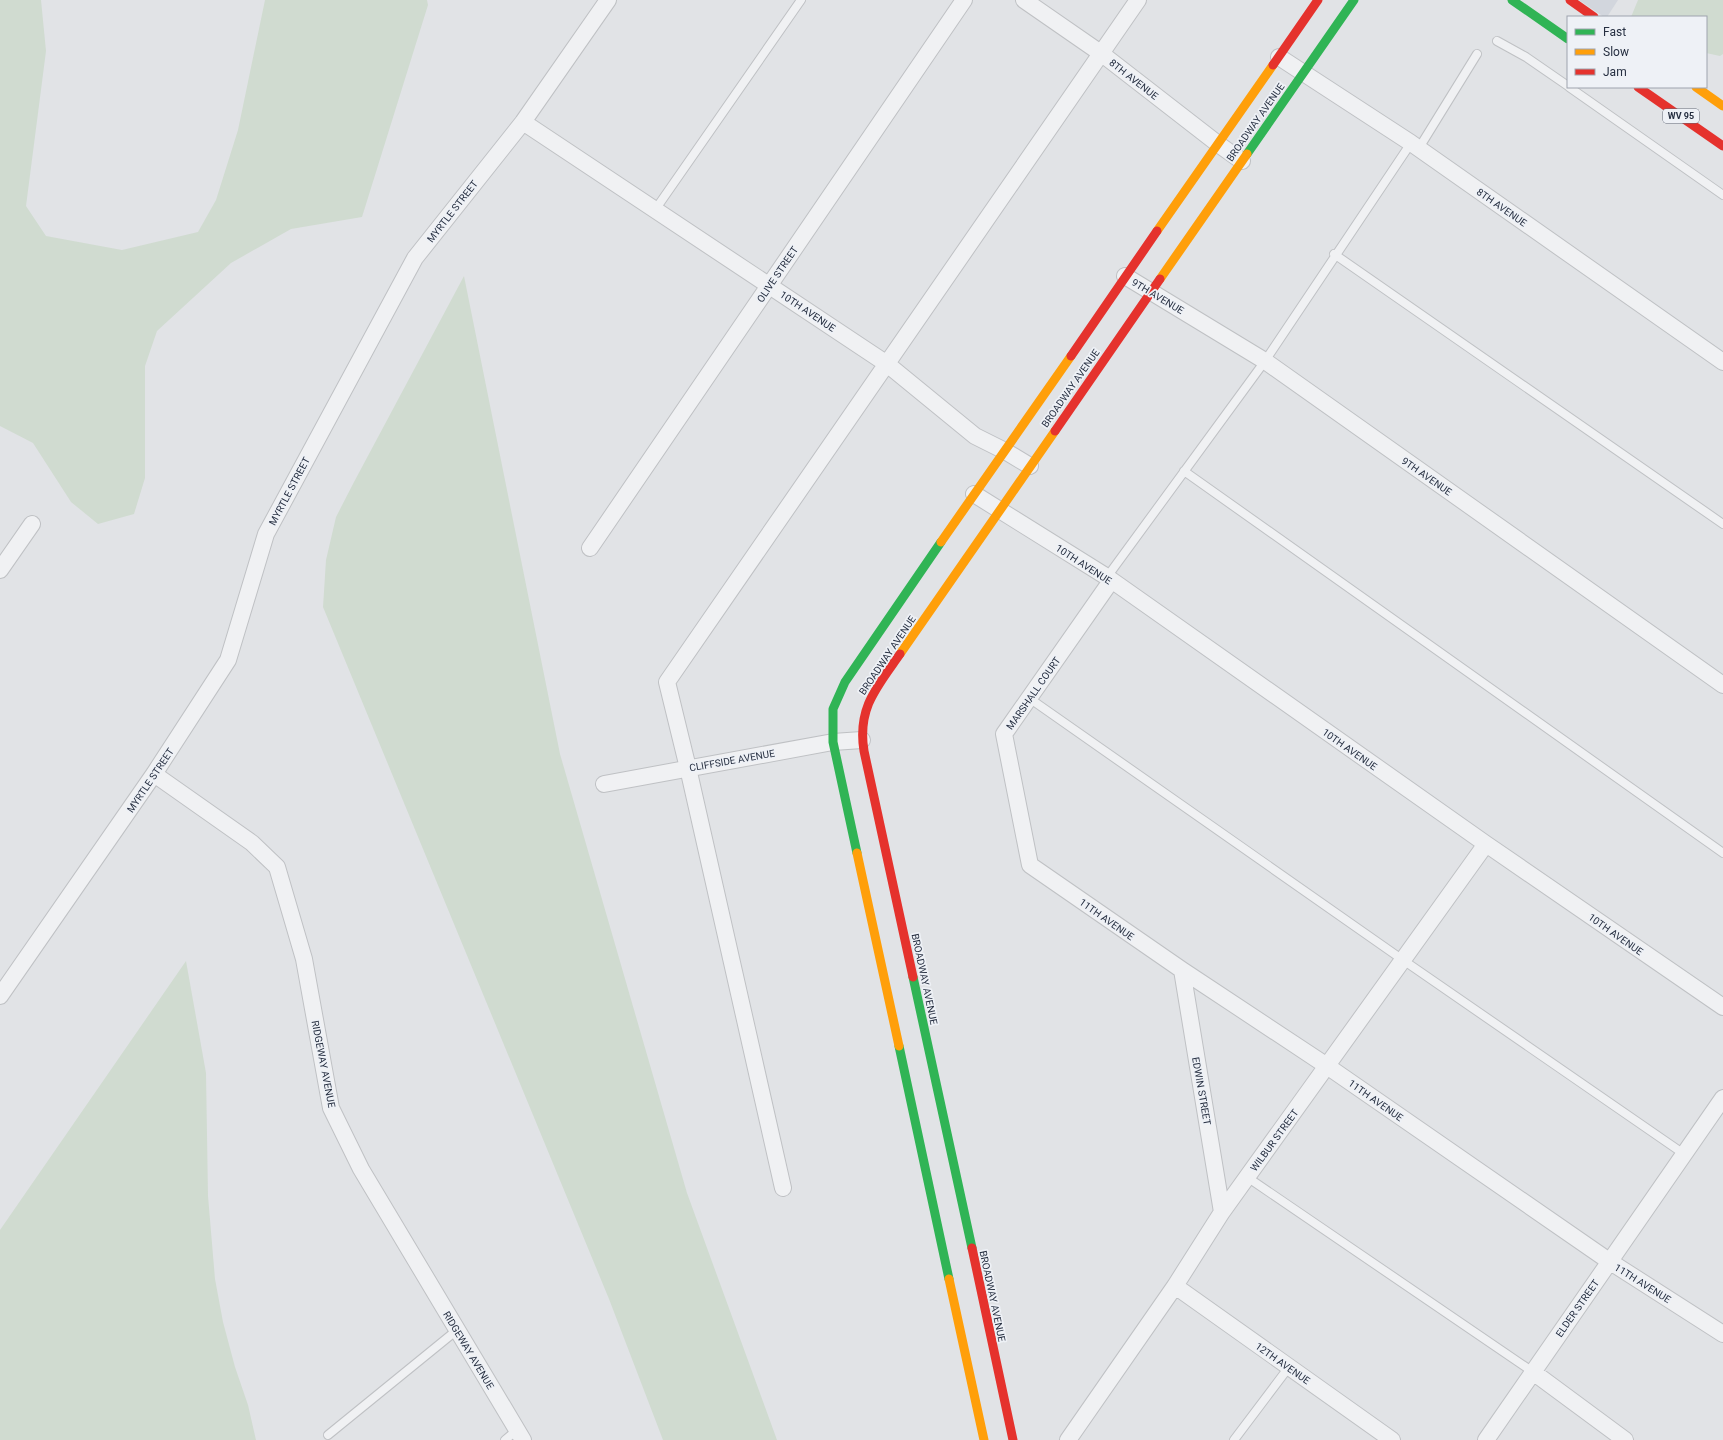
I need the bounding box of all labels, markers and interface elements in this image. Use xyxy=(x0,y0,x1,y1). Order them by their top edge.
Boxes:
legend xyxy=(1567,16,1707,88)
text: Fast xyxy=(1603,25,1626,39)
text: Slow xyxy=(1603,45,1629,59)
street label: 8TH AVENUE xyxy=(1107,57,1160,102)
text: Jam xyxy=(1603,65,1627,79)
street label: BROADWAY AVENUE xyxy=(1224,81,1287,164)
road number: WV 95 xyxy=(1663,109,1699,123)
street label: MYRTLE STREET xyxy=(425,178,480,244)
street label: 8TH AVENUE xyxy=(1475,186,1529,229)
street label: OLIVE STREET xyxy=(755,244,800,304)
street label: 9TH AVENUE xyxy=(1130,277,1186,316)
street label: 10TH AVENUE xyxy=(778,289,838,334)
street label: BROADWAY AVENUE xyxy=(1039,347,1102,430)
street label: MYRTLE STREET xyxy=(267,455,312,527)
street label: 9TH AVENUE xyxy=(1400,455,1454,498)
street label: 10TH AVENUE xyxy=(1054,542,1114,587)
street label: BROADWAY AVENUE xyxy=(857,613,918,697)
street label: MARSHALL COURT xyxy=(1004,655,1063,732)
street label: 10TH AVENUE xyxy=(1320,726,1379,773)
street label: MYRTLE STREET xyxy=(125,746,176,815)
street label: CLIFFSIDE AVENUE xyxy=(689,748,776,773)
street label: 11TH AVENUE xyxy=(1077,896,1136,943)
street label: 10TH AVENUE xyxy=(1586,911,1645,958)
street label: BROADWAY AVENUE xyxy=(909,933,940,1026)
street label: RIDGEWAY AVENUE xyxy=(310,1020,337,1109)
street label: EDWIN STREET xyxy=(1190,1056,1213,1126)
street label: 11TH AVENUE xyxy=(1346,1077,1405,1124)
street label: WILBUR STREET xyxy=(1248,1107,1301,1173)
street label: BROADWAY AVENUE xyxy=(977,1250,1008,1343)
street label: 11TH AVENUE xyxy=(1613,1262,1673,1305)
street label: ELDER STREET xyxy=(1554,1277,1601,1339)
street label: RIDGEWAY AVENUE xyxy=(441,1309,496,1391)
street label: 12TH AVENUE xyxy=(1253,1340,1312,1387)

